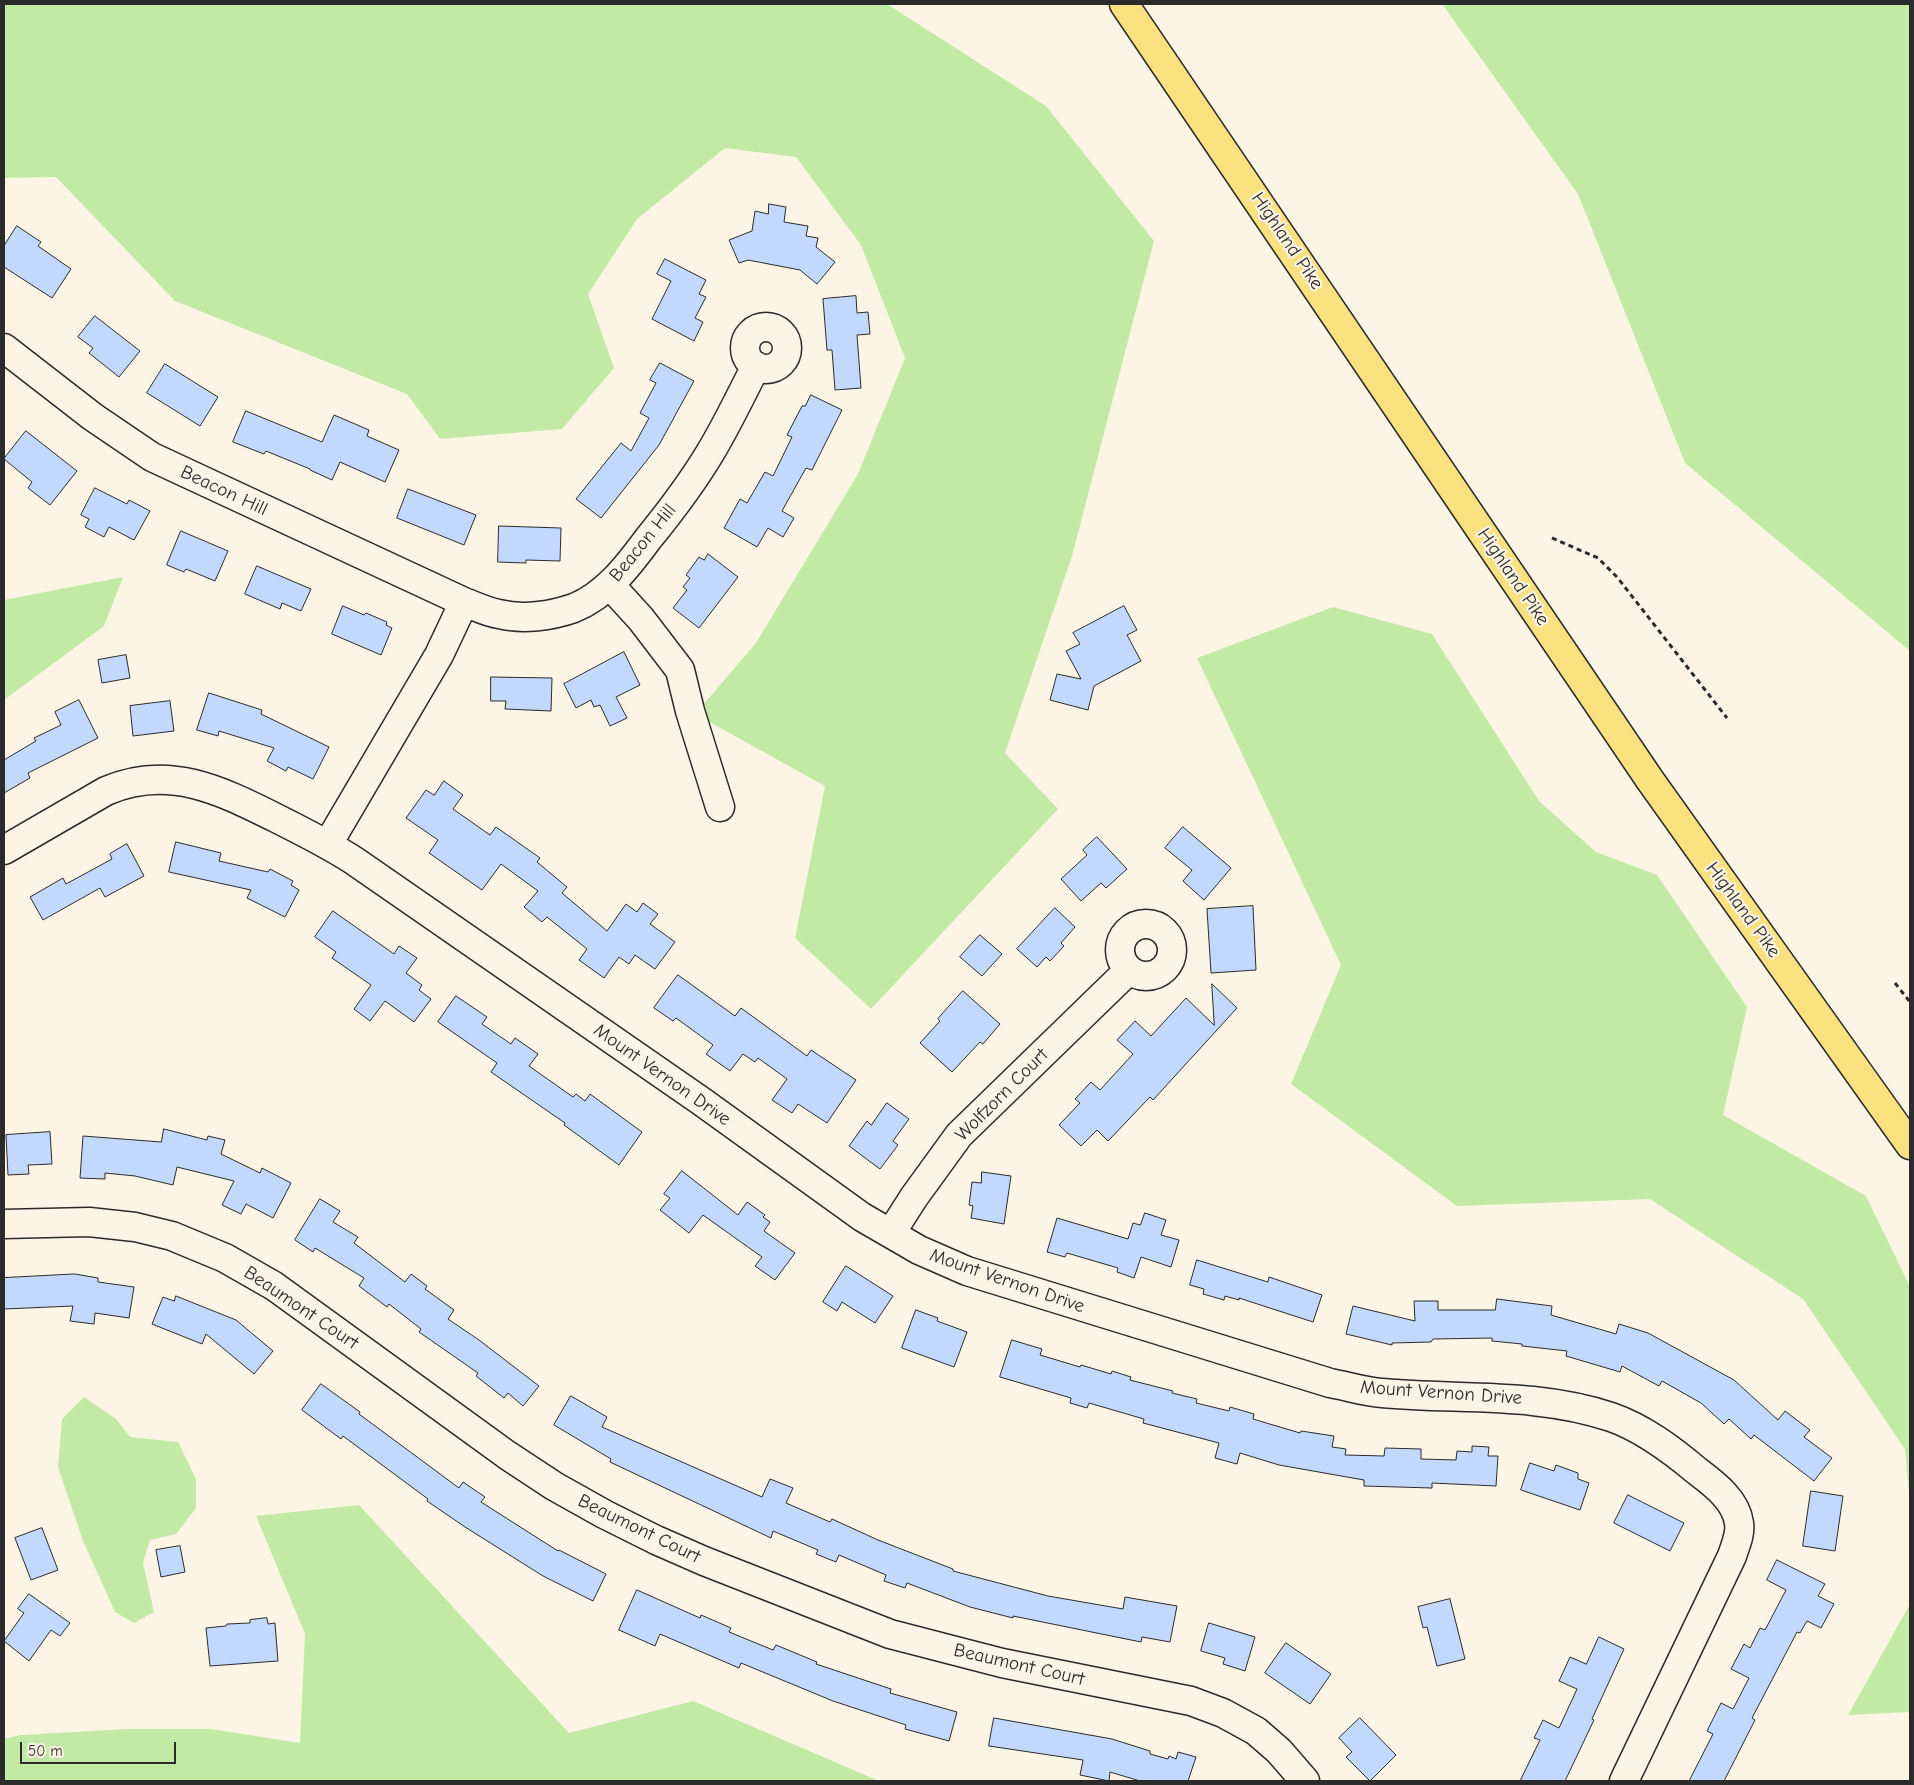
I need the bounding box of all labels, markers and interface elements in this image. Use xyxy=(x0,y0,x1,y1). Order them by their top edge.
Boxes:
street label: Highland Pike xyxy=(1246,188,1328,294)
street label: Beacon Hill xyxy=(177,461,271,521)
street label: Beacon Hill xyxy=(605,499,681,587)
street label: Highland Pike xyxy=(1472,524,1554,630)
street label: Highland Pike xyxy=(1701,858,1785,962)
street label: Mount Vernon Drive xyxy=(589,1019,735,1131)
street label: Wolfzorn Court xyxy=(951,1044,1053,1146)
street label: Mount Vernon Drive xyxy=(927,1244,1087,1318)
street label: Beaumont Court xyxy=(239,1261,363,1355)
street label: Mount Vernon Drive xyxy=(1359,1376,1523,1410)
street label: Beaumont Court xyxy=(574,1490,704,1568)
street label: Beaumont Court xyxy=(952,1639,1086,1691)
scale bar xyxy=(22,1732,179,1764)
text: 50 m xyxy=(28,1742,63,1760)

